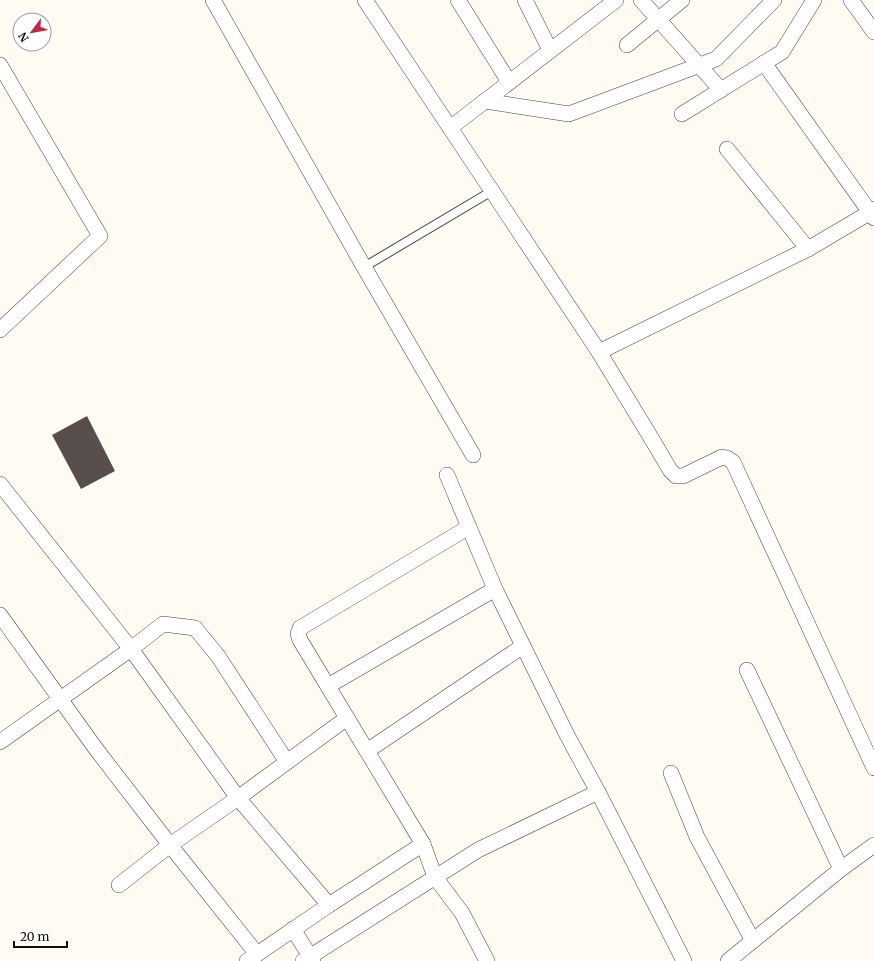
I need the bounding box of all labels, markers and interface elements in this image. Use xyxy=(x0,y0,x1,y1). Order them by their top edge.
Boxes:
north arrow xyxy=(12,12,52,52)
text: N xyxy=(15,30,32,45)
scale bar xyxy=(14,923,67,949)
text: 20 m xyxy=(20,929,49,944)

